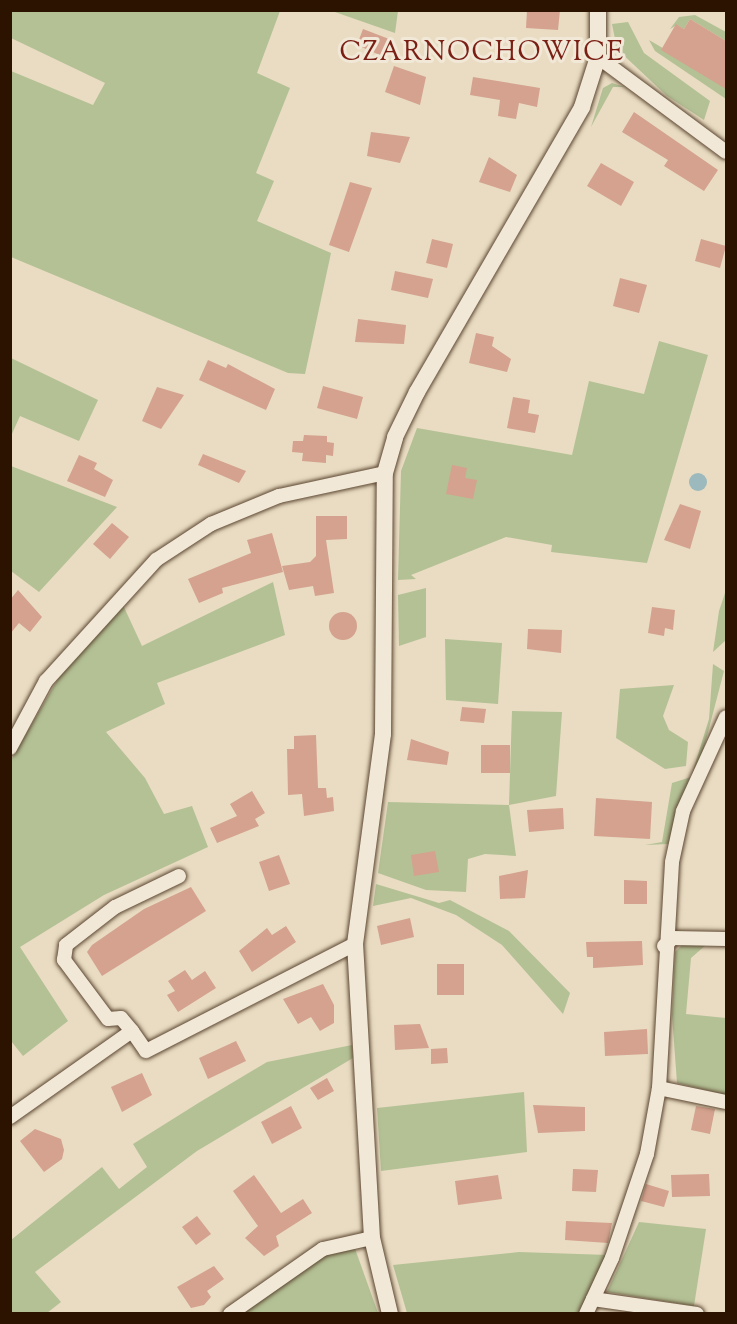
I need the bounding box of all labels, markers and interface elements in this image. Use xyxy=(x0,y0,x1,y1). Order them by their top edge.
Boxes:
district label: CZARNOCHOWICE xyxy=(340,38,624,70)

